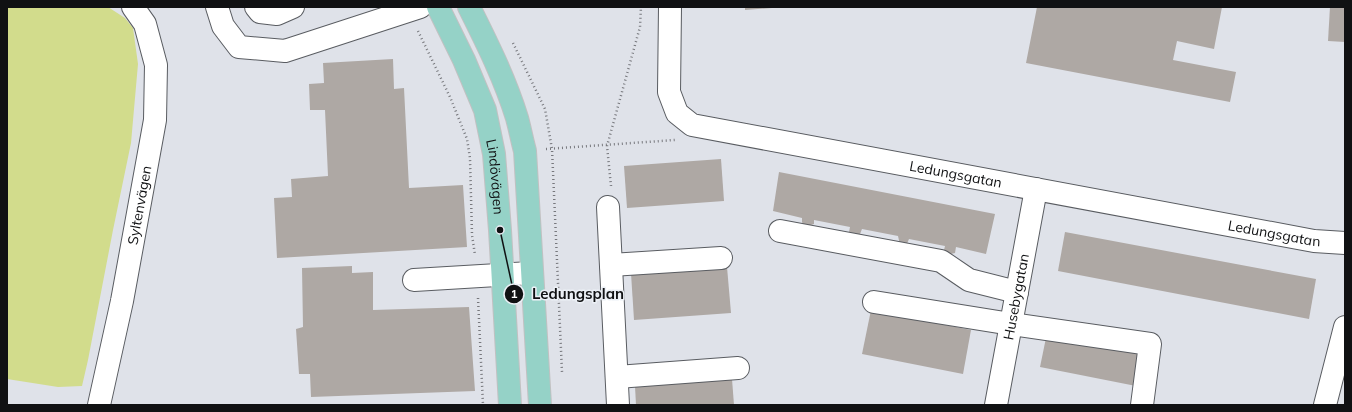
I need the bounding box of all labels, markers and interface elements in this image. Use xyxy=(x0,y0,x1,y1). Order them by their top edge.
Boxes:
street label: Lindövägen xyxy=(482,137,508,215)
street label: Ledungsgatan xyxy=(908,157,1003,192)
street label: Syltenvägen xyxy=(123,164,156,246)
street label: Ledungsgatan xyxy=(1227,216,1321,250)
street label: Husebygatan xyxy=(999,252,1033,341)
callout: Ledungsplan xyxy=(504,280,632,307)
text: Ledungsplan xyxy=(532,284,624,303)
text: 1 xyxy=(510,286,518,301)

